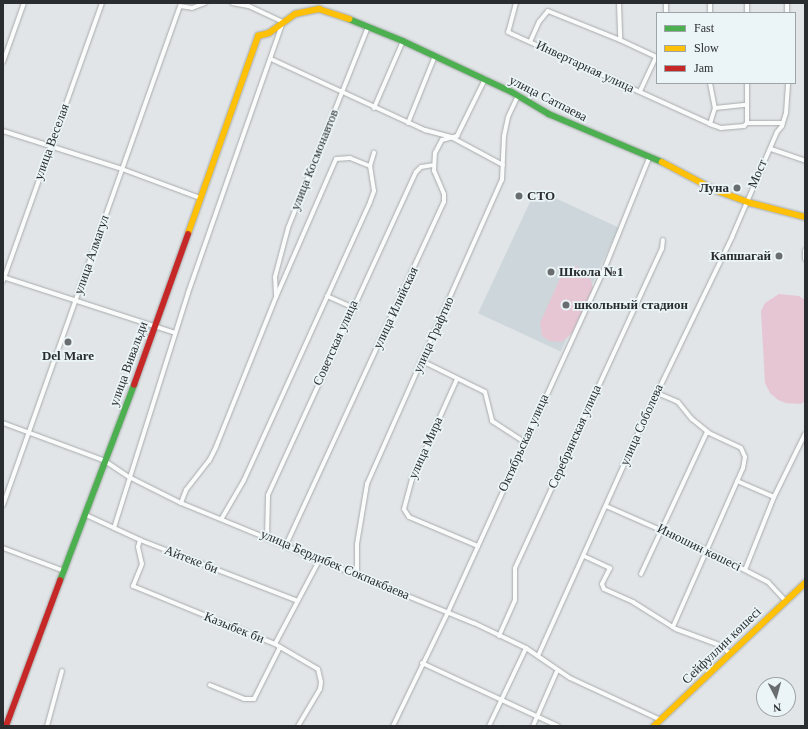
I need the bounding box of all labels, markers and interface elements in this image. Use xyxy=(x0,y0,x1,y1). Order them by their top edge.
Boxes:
legend xyxy=(656,12,796,84)
text: Fast xyxy=(694,21,714,35)
street label: Инвертарная улица xyxy=(533,37,637,97)
text: Slow xyxy=(694,41,719,55)
text: Jam xyxy=(694,61,713,75)
street label: улица Сатпаева xyxy=(506,73,590,125)
street label: улица Веселая xyxy=(31,102,73,182)
street label: улица Космонавтов xyxy=(288,107,342,213)
street label: Мост xyxy=(745,157,771,191)
place label: Луна xyxy=(699,180,729,196)
marker: Луна xyxy=(732,183,742,193)
place label: СТО xyxy=(527,188,555,204)
marker: СТО xyxy=(514,191,524,201)
street label: улица Алмагул xyxy=(71,213,113,297)
place label: Капшагай xyxy=(711,248,771,264)
marker: Капшагай xyxy=(774,251,784,261)
street label: улица Илийская xyxy=(370,264,422,352)
place label: Школа №1 xyxy=(559,264,624,280)
marker: Школа №1 xyxy=(546,267,556,277)
street label: улица Графтио xyxy=(410,294,458,376)
place label: школьный стадион xyxy=(574,297,688,313)
street label: Советская улица xyxy=(310,298,362,388)
marker: школьный стадион xyxy=(561,300,571,310)
street label: улица Вивальди xyxy=(106,320,152,408)
marker: Del Mare xyxy=(63,337,73,347)
place label: Del Mare xyxy=(42,348,94,364)
street label: улица Соболева xyxy=(617,382,667,468)
street label: Серебрянская улица xyxy=(545,383,605,491)
street label: Октябрьская улица xyxy=(496,392,552,494)
street label: улица Мира xyxy=(405,415,447,481)
street label: Инюшин көшесі xyxy=(654,521,744,575)
street label: улица Бердибек Сокпакбаева xyxy=(258,526,412,604)
street label: Айтеке би xyxy=(162,543,220,577)
street label: Сейфуллин көшесі xyxy=(679,604,765,688)
street label: Казыбек би xyxy=(202,609,266,647)
north arrow xyxy=(756,677,796,717)
text: N xyxy=(773,702,782,714)

